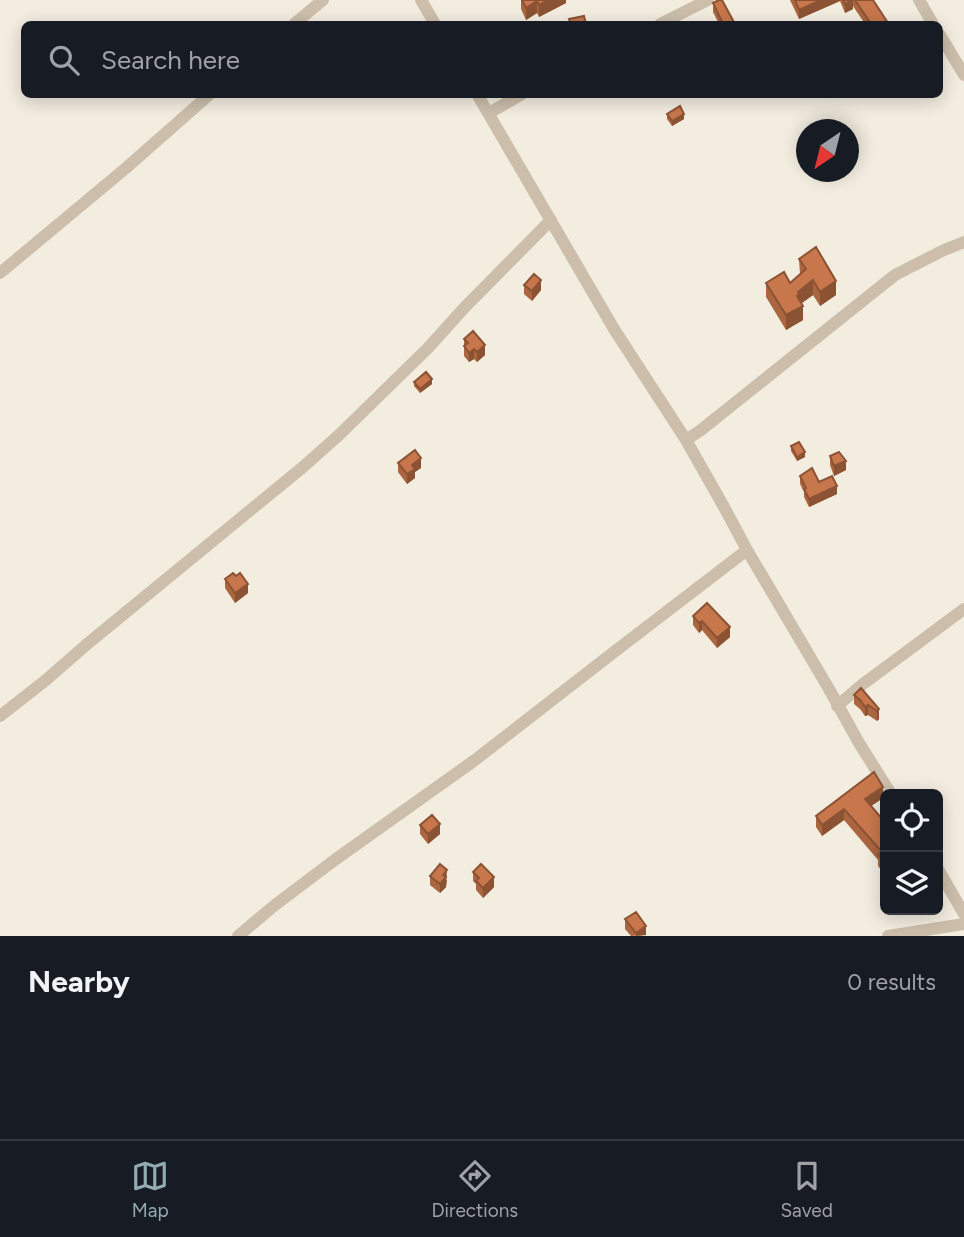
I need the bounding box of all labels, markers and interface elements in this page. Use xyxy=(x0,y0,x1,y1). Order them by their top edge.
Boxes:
search box xyxy=(21,21,943,98)
icon: search xyxy=(45,41,83,79)
text: Search here xyxy=(101,44,240,76)
north arrow xyxy=(796,119,859,182)
map controls xyxy=(880,789,943,915)
button: locate xyxy=(880,789,943,852)
button: layers xyxy=(880,852,943,915)
text: Nearby xyxy=(28,963,130,1000)
text: 0 results xyxy=(847,968,936,996)
tab: Map xyxy=(131,1157,169,1222)
tab: Directions xyxy=(431,1157,518,1222)
tab: Saved xyxy=(780,1157,833,1222)

